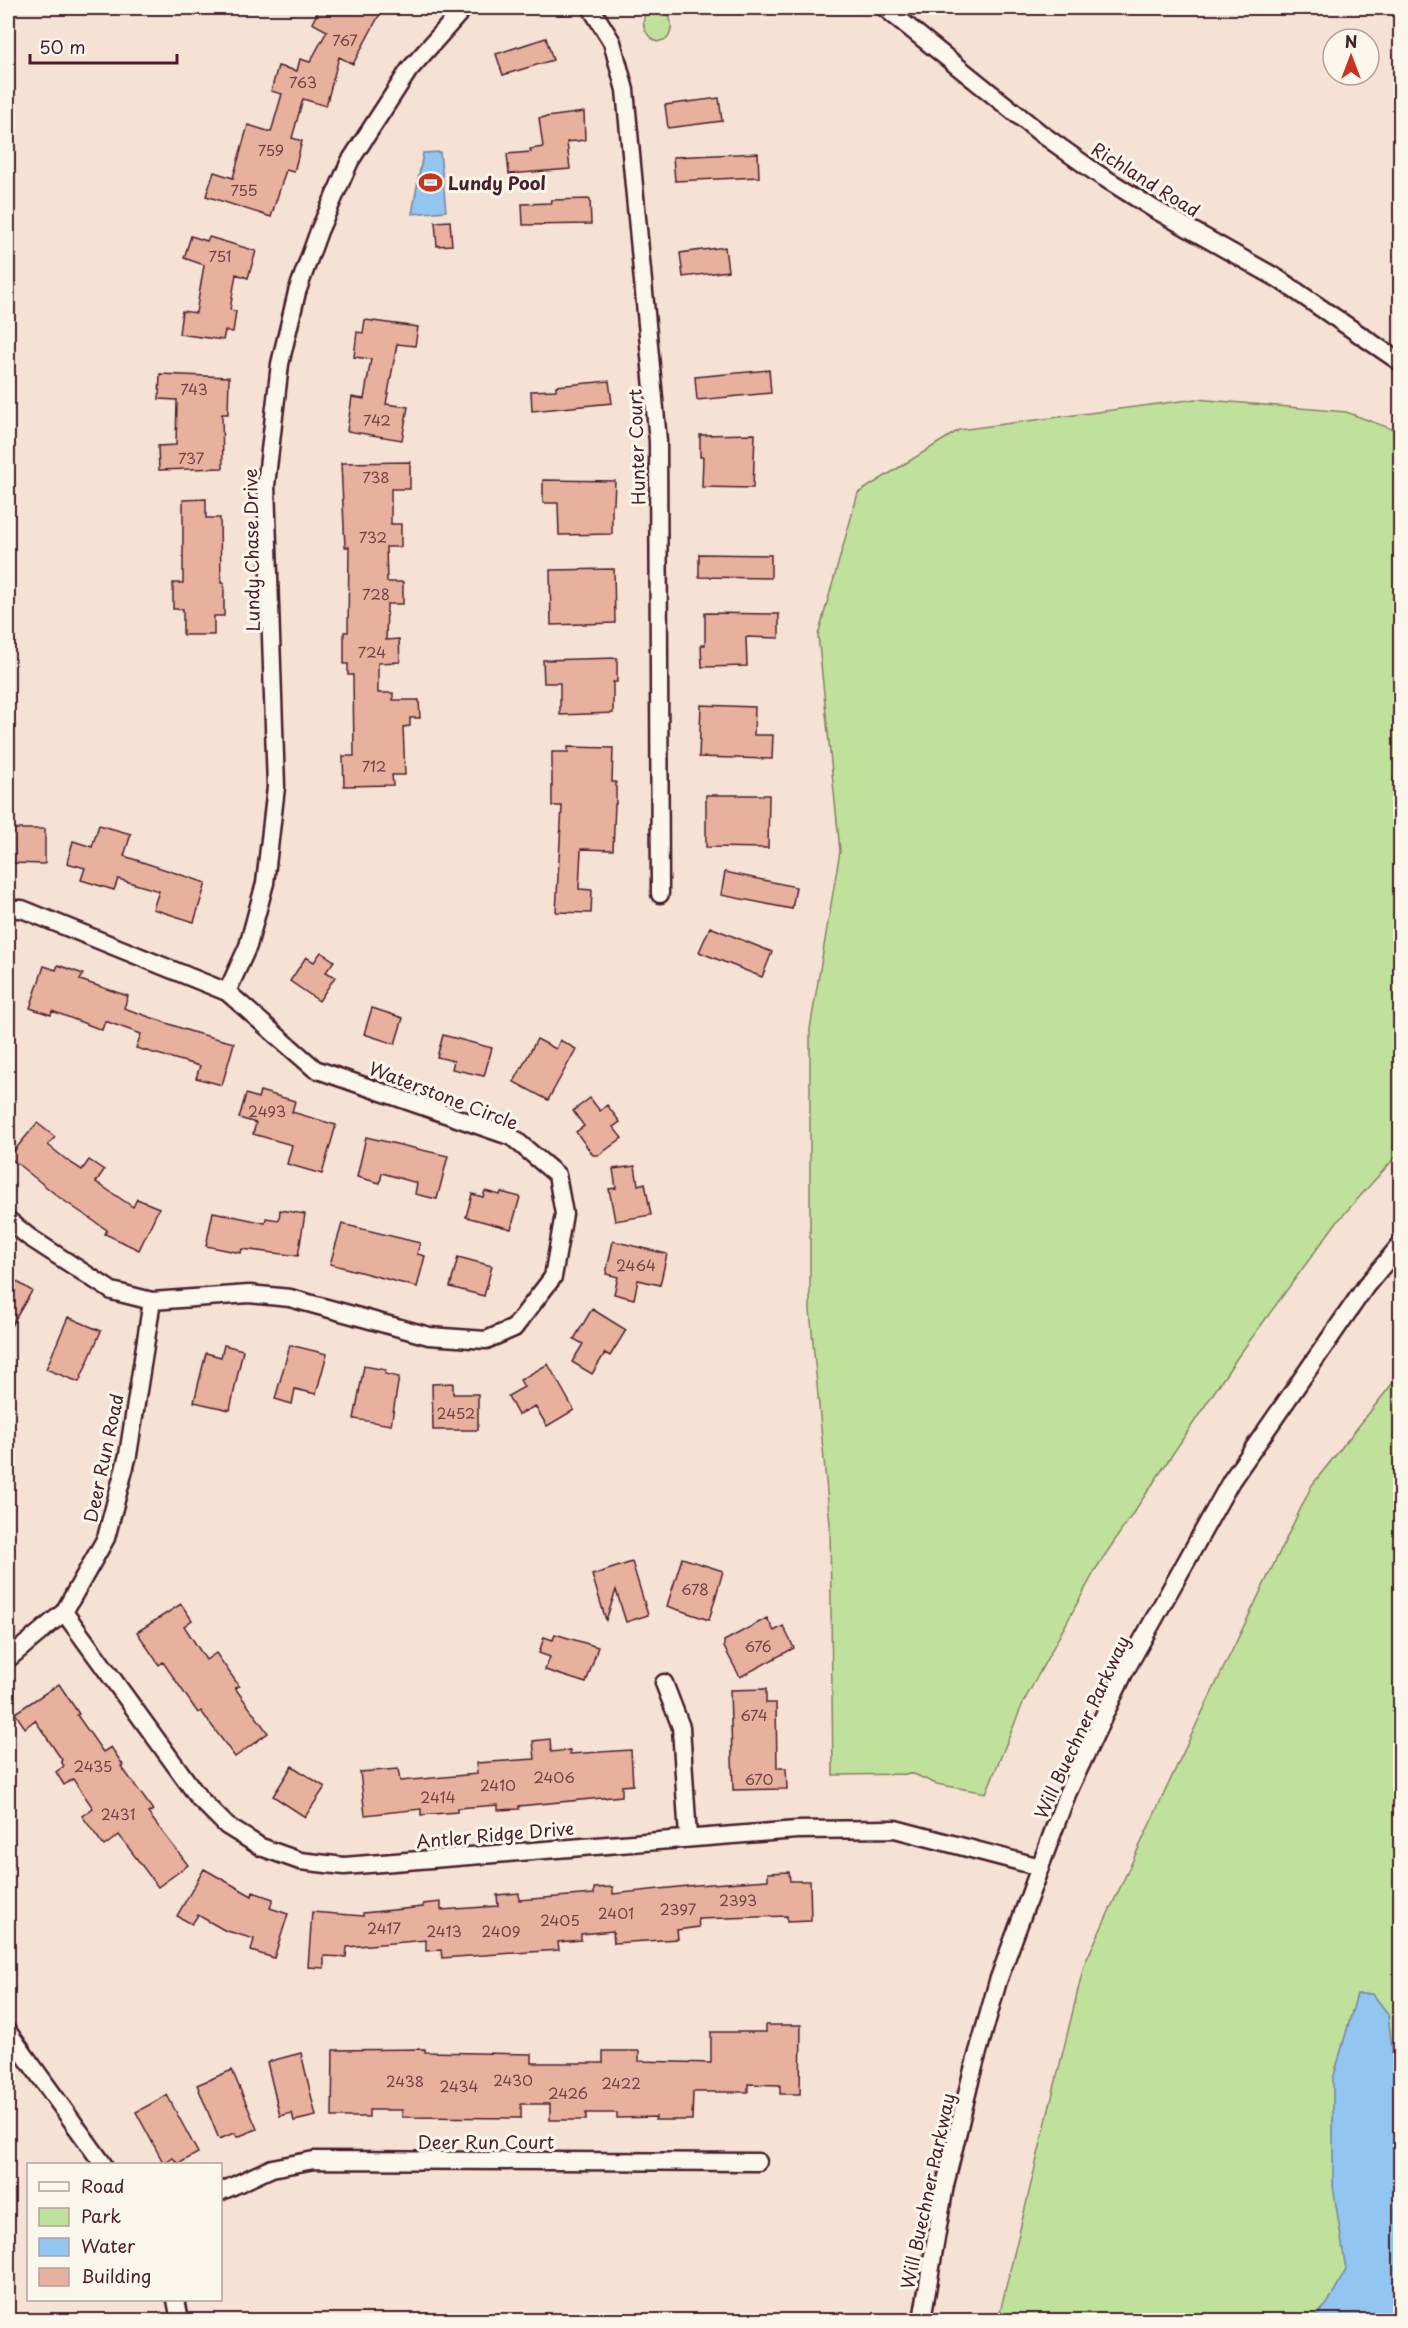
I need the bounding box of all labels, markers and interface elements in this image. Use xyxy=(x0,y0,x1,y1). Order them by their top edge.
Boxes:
scale bar xyxy=(30,27,177,65)
north arrow xyxy=(1321,27,1381,87)
house number: 767 xyxy=(332,28,358,51)
text: N xyxy=(1345,29,1357,53)
text: 50 m xyxy=(39,33,86,60)
house number: 763 xyxy=(289,70,317,93)
street label: Richland Road xyxy=(1087,135,1205,223)
house number: 759 xyxy=(258,138,284,161)
sports icon: Lundy Pool xyxy=(417,169,443,195)
place label: Lundy Pool xyxy=(448,169,546,196)
house number: 755 xyxy=(230,178,258,201)
house number: 751 xyxy=(209,244,231,267)
house number: 743 xyxy=(180,377,208,400)
street label: Hunter Court xyxy=(620,388,652,506)
house number: 742 xyxy=(363,408,391,431)
house number: 737 xyxy=(178,446,205,469)
house number: 738 xyxy=(362,465,390,488)
street label: Lundy Chase Drive xyxy=(236,468,266,632)
house number: 732 xyxy=(359,525,387,548)
house number: 728 xyxy=(362,582,390,605)
house number: 724 xyxy=(358,640,386,663)
house number: 712 xyxy=(362,754,386,777)
street label: Waterstone Circle xyxy=(365,1054,523,1136)
house number: 2493 xyxy=(248,1099,286,1122)
house number: 2464 xyxy=(616,1253,656,1276)
street label: Deer Run Road xyxy=(76,1391,130,1525)
house number: 2452 xyxy=(437,1401,475,1424)
house number: 678 xyxy=(681,1577,709,1600)
street label: Will Buechner Parkway xyxy=(1027,1631,1135,1823)
house number: 676 xyxy=(744,1634,772,1657)
house number: 674 xyxy=(740,1703,768,1726)
house number: 2435 xyxy=(74,1754,112,1777)
house number: 2406 xyxy=(533,1765,575,1788)
house number: 670 xyxy=(745,1767,774,1790)
house number: 2410 xyxy=(480,1773,516,1796)
house number: 2414 xyxy=(420,1785,456,1808)
house number: 2431 xyxy=(101,1802,135,1825)
street label: Antler Ridge Drive xyxy=(415,1814,575,1854)
house number: 2393 xyxy=(719,1888,757,1911)
house number: 2397 xyxy=(660,1897,697,1920)
house number: 2401 xyxy=(598,1901,634,1924)
house number: 2405 xyxy=(540,1908,580,1931)
house number: 2417 xyxy=(367,1916,401,1939)
house number: 2413 xyxy=(426,1919,462,1942)
house number: 2409 xyxy=(482,1919,520,1942)
house number: 2430 xyxy=(493,2068,533,2091)
house number: 2438 xyxy=(386,2069,424,2092)
house number: 2422 xyxy=(601,2071,641,2094)
house number: 2434 xyxy=(440,2074,479,2097)
house number: 2426 xyxy=(548,2081,588,2104)
street label: Will Buechner Parkway xyxy=(893,2091,961,2291)
street label: Deer Run Court xyxy=(418,2128,554,2155)
legend xyxy=(27,2163,222,2301)
text: Road xyxy=(81,2172,125,2199)
text: Park xyxy=(81,2202,121,2229)
text: Water xyxy=(81,2232,136,2259)
text: Building xyxy=(81,2262,151,2289)

